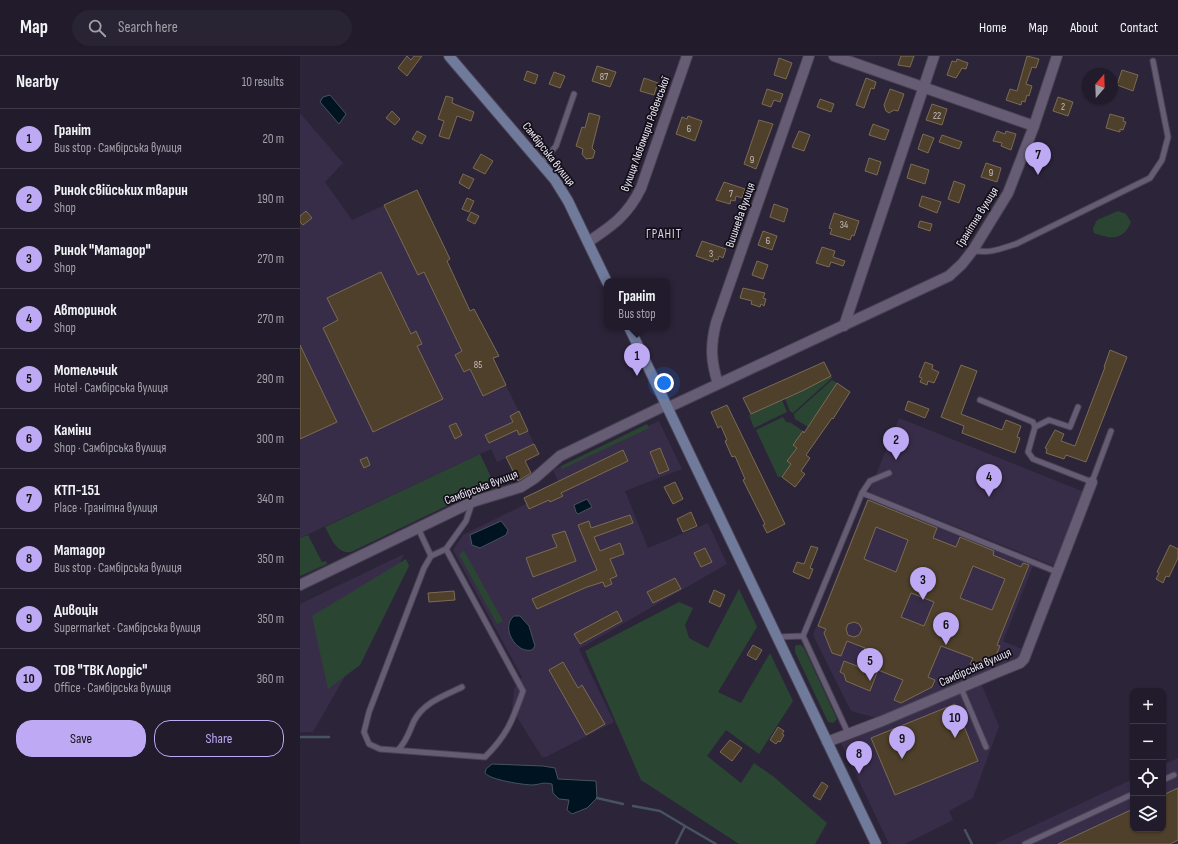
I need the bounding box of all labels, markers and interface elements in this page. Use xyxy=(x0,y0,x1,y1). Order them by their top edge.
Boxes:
search box xyxy=(72,10,352,46)
text: Map xyxy=(20,16,48,39)
icon: search xyxy=(86,17,108,39)
text: Search here xyxy=(118,18,178,37)
text: Home xyxy=(979,19,1007,36)
text: Map xyxy=(1029,19,1048,36)
text: About xyxy=(1070,19,1098,36)
text: Contact xyxy=(1120,19,1158,36)
north arrow xyxy=(1082,68,1118,104)
house number: 87 xyxy=(600,71,608,83)
text: Nearby xyxy=(16,72,59,92)
text: 10 results xyxy=(242,74,284,90)
street label: вулиця Любомири Ровенської xyxy=(618,74,674,194)
house number: 2 xyxy=(1061,101,1065,113)
house number: 22 xyxy=(933,110,941,122)
street label: Самбірська вулиця xyxy=(519,119,579,190)
text: Граніт xyxy=(54,121,91,140)
house number: 6 xyxy=(687,123,691,135)
text: 1 xyxy=(26,131,32,147)
text: 20 m xyxy=(262,131,284,147)
text: Bus stop · Самбірська вулиця xyxy=(54,140,182,156)
pin: 7 xyxy=(1025,142,1051,175)
house number: 9 xyxy=(750,154,754,166)
house number: 9 xyxy=(989,167,993,179)
street label: Вишнева вулиця xyxy=(722,180,759,250)
text: Ринок свійських тварин xyxy=(54,181,188,200)
street label: Гранітна вулиця xyxy=(953,184,1002,250)
house number: 7 xyxy=(729,188,733,200)
text: 2 xyxy=(26,191,32,207)
text: 190 m xyxy=(257,191,284,207)
text: Shop xyxy=(54,200,76,216)
house number: 34 xyxy=(840,219,848,231)
district label: ГРАНІТ xyxy=(646,226,682,242)
house number: 6 xyxy=(766,235,770,247)
text: Ринок "Матадор" xyxy=(54,241,151,260)
house number: 3 xyxy=(709,248,713,260)
text: 3 xyxy=(26,251,32,267)
text: 270 m xyxy=(257,251,284,267)
text: Shop xyxy=(54,260,76,276)
popup xyxy=(604,278,670,330)
text: Граніт xyxy=(618,287,655,306)
text: Авторинок xyxy=(54,301,117,320)
text: Bus stop xyxy=(618,306,656,322)
text: 4 xyxy=(26,311,32,327)
text: 270 m xyxy=(257,311,284,327)
text: Shop xyxy=(54,320,76,336)
pin: 1 xyxy=(624,343,650,376)
house number: 85 xyxy=(474,359,482,371)
text: Мотельчик xyxy=(54,361,118,380)
text: 5 xyxy=(26,371,32,387)
text: 290 m xyxy=(257,371,284,387)
your location xyxy=(654,373,674,393)
text: Hotel · Самбірська вулиця xyxy=(54,380,168,396)
text: Каміни xyxy=(54,421,91,440)
pin: 2 xyxy=(883,427,909,460)
text: 6 xyxy=(26,431,32,447)
text: 300 m xyxy=(257,431,284,447)
text: Shop · Самбірська вулиця xyxy=(54,440,166,456)
pin: 4 xyxy=(976,464,1002,497)
street label: Самбірська вулиця xyxy=(442,466,520,508)
text: КТП-151 xyxy=(54,481,100,500)
text: 7 xyxy=(26,491,32,507)
text: 340 m xyxy=(257,491,284,507)
text: Place · Гранітна вулиця xyxy=(54,500,158,516)
text: Матадор xyxy=(54,541,105,560)
text: 8 xyxy=(26,551,32,567)
text: 350 m xyxy=(257,551,284,567)
text: Bus stop · Самбірська вулиця xyxy=(54,560,182,576)
pin: 3 xyxy=(910,567,936,600)
text: Дивоцін xyxy=(54,601,98,620)
text: 9 xyxy=(26,611,32,627)
text: 350 m xyxy=(257,611,284,627)
pin: 6 xyxy=(933,612,959,645)
text: Supermarket · Самбірська вулиця xyxy=(54,620,201,636)
street label: Самбірська вулиця xyxy=(937,645,1014,690)
pin: 5 xyxy=(857,648,883,681)
text: ТОВ "ТВК Лордіс" xyxy=(54,661,147,680)
text: 10 xyxy=(23,671,35,687)
text: 360 m xyxy=(257,671,284,687)
text: Office · Самбірська вулиця xyxy=(54,680,171,696)
map controls xyxy=(1130,688,1166,832)
button: + xyxy=(1130,688,1166,724)
pin: 10 xyxy=(942,705,968,738)
button: Save xyxy=(16,720,146,757)
button: Share xyxy=(154,720,284,757)
button: − xyxy=(1130,724,1166,760)
pin: 9 xyxy=(889,726,915,759)
pin: 8 xyxy=(846,741,872,774)
button: locate xyxy=(1130,760,1166,796)
button: layers xyxy=(1130,796,1166,832)

